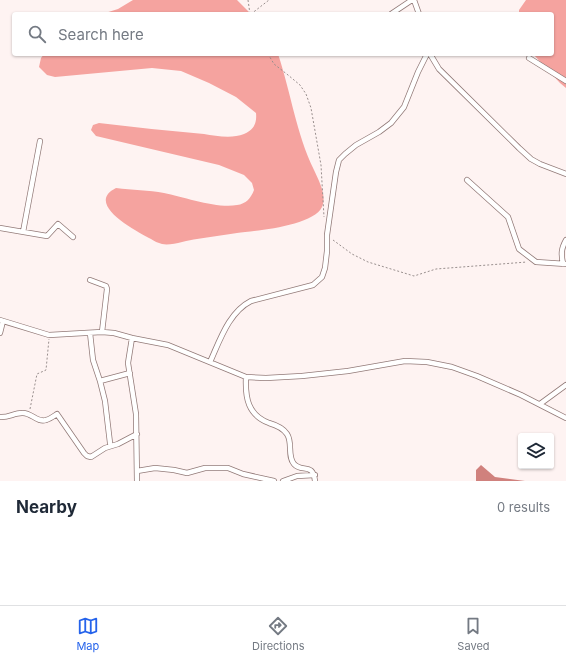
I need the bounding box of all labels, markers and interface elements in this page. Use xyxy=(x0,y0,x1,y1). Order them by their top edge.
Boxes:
search box xyxy=(12,12,554,56)
icon: search xyxy=(26,23,48,45)
text: Search here xyxy=(58,25,144,44)
map controls xyxy=(518,433,554,469)
button: layers xyxy=(518,433,554,469)
text: Nearby xyxy=(16,497,77,517)
text: 0 results xyxy=(497,499,550,515)
tab: Map xyxy=(76,615,99,653)
tab: Directions xyxy=(252,615,305,653)
tab: Saved xyxy=(457,615,490,653)

